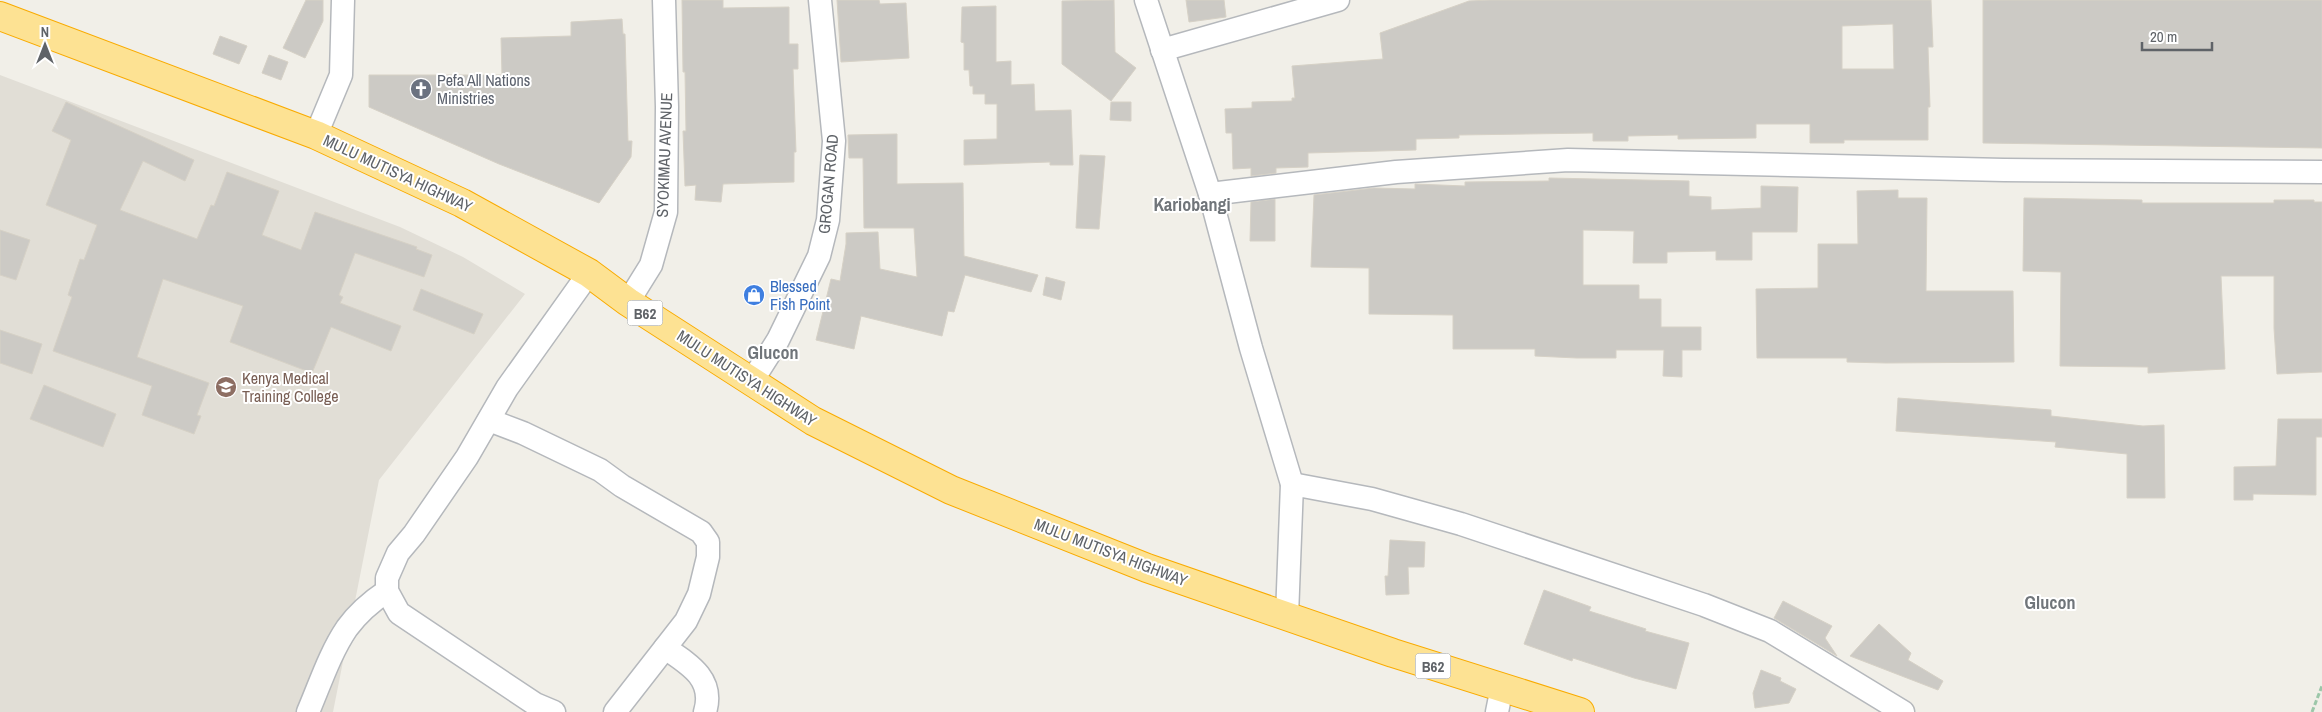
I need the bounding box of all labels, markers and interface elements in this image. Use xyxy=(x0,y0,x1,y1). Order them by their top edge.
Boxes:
north arrow xyxy=(20,20,70,70)
scale bar xyxy=(2142,20,2212,52)
text: N xyxy=(41,23,49,41)
text: 20 m xyxy=(2150,26,2177,47)
place label: Pefa All Nations Ministries xyxy=(437,69,530,109)
church icon: Pefa All Nations Ministries xyxy=(409,77,433,101)
street label: SYOKIMAU AVENUE xyxy=(651,92,677,218)
street label: MULU MUTISYA HIGHWAY xyxy=(320,129,476,217)
street label: GROGAN ROAD xyxy=(813,133,843,235)
district label: Kariobangi xyxy=(1153,192,1231,217)
place label: Blessed Fish Point xyxy=(770,275,830,315)
shop icon: Blessed Fish Point xyxy=(742,283,766,307)
road number: B62 xyxy=(628,300,662,326)
street label: MULU MUTISYA HIGHWAY xyxy=(673,325,821,432)
district label: Glucon xyxy=(748,340,798,365)
place label: Kenya Medical Training College xyxy=(242,367,339,407)
school or university icon: Kenya Medical Training College xyxy=(214,375,238,399)
street label: MULU MUTISYA HIGHWAY xyxy=(1031,513,1191,591)
district label: Glucon xyxy=(2025,590,2075,615)
road number: B62 xyxy=(1416,654,1450,678)

